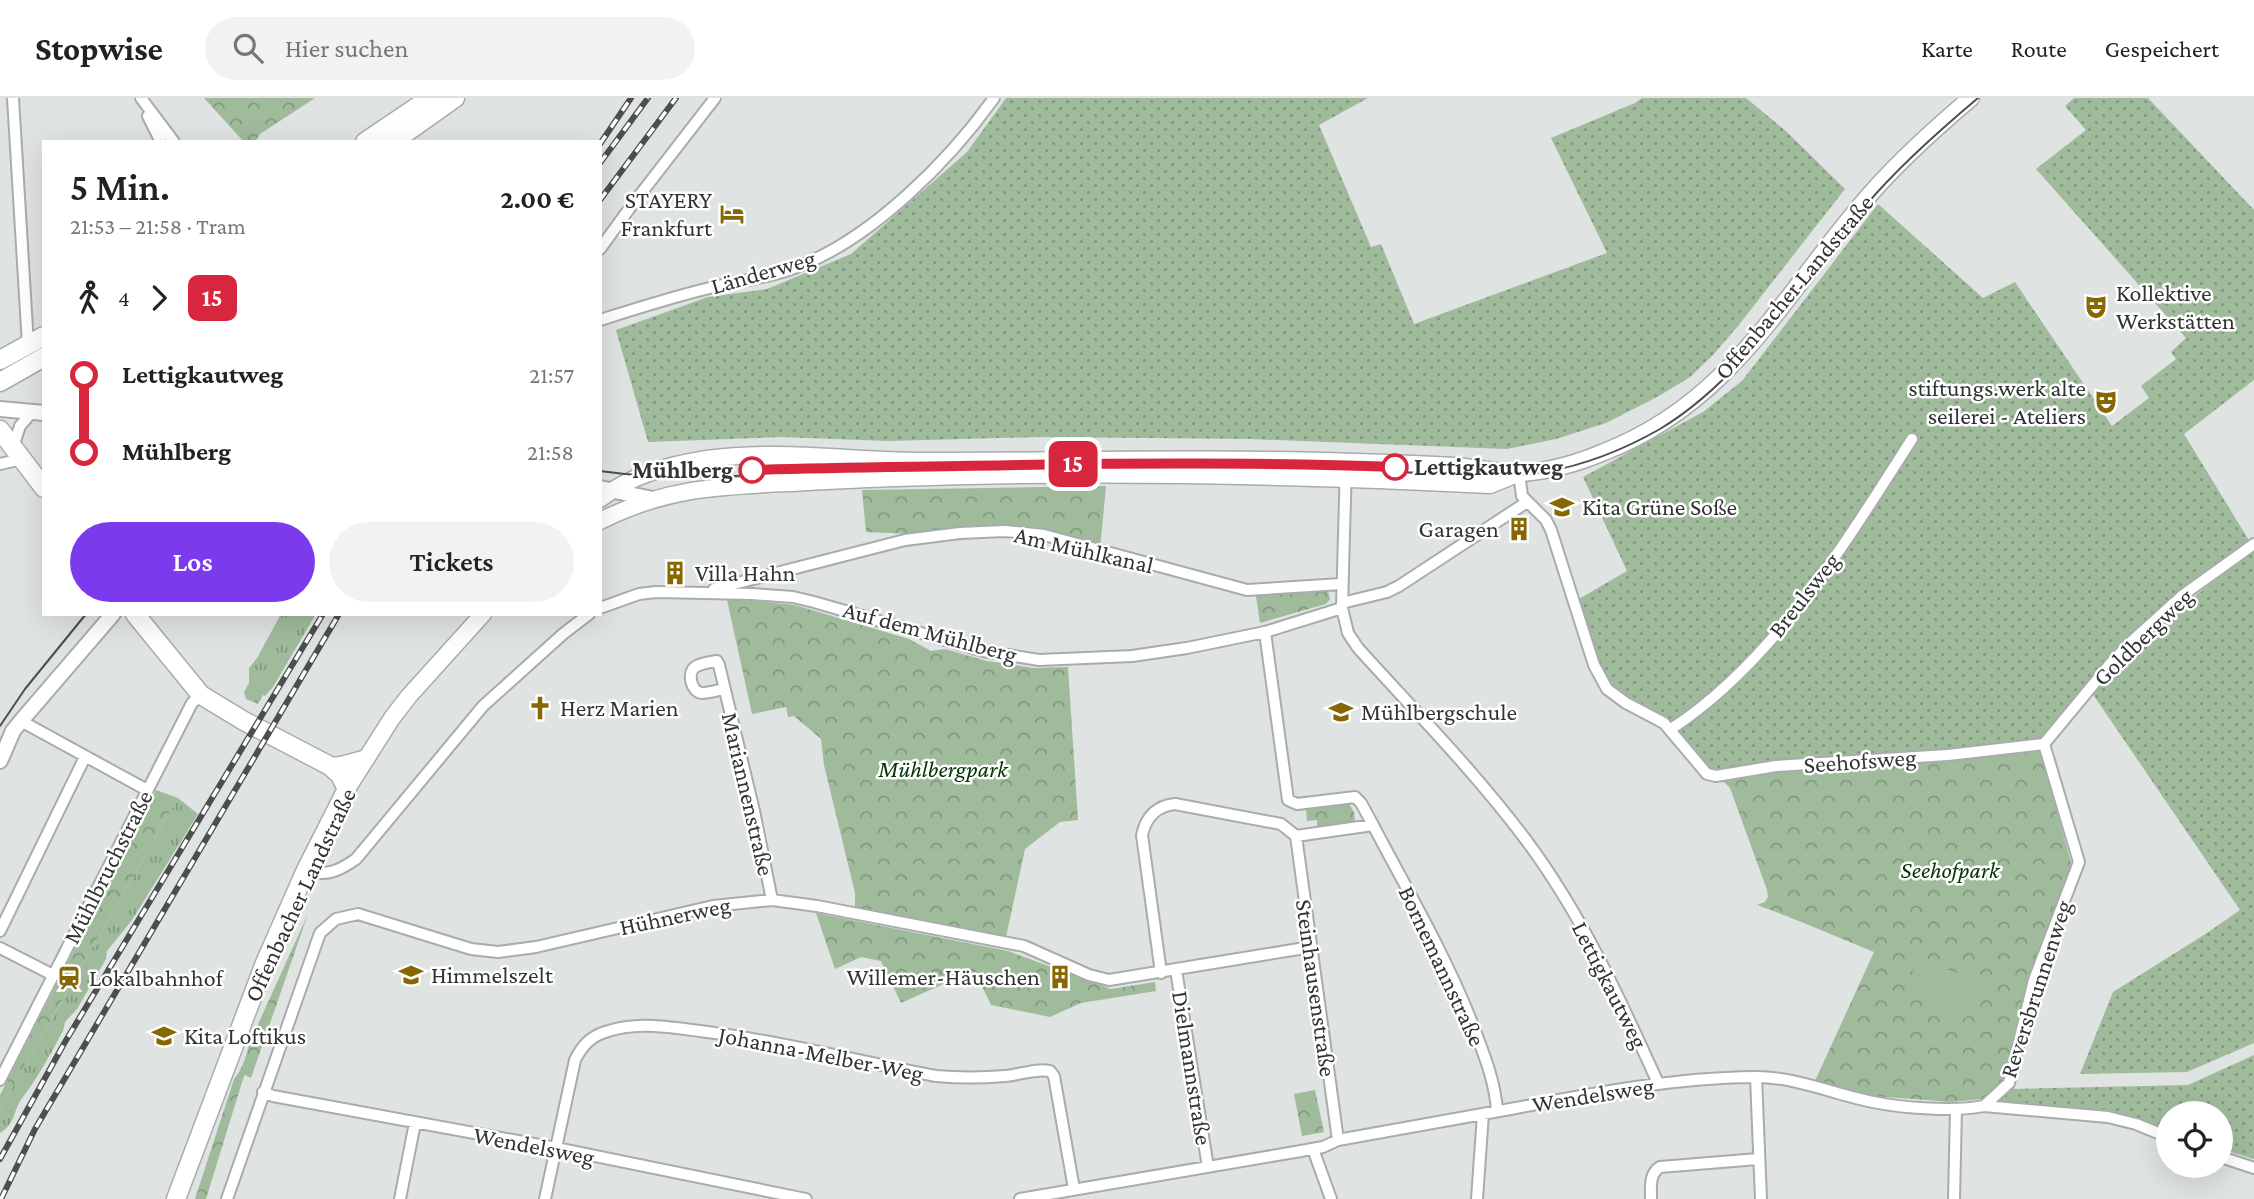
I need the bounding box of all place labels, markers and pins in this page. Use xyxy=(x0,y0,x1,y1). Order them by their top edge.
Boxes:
place label: STAYERY Frankfurt xyxy=(620,186,713,241)
hotel icon: STAYERY Frankfurt xyxy=(718,200,746,228)
place label: Kollektive Werkstätten xyxy=(2116,279,2235,334)
theatre icon: Kollektive Werkstätten xyxy=(2082,293,2110,321)
place label: stiftungs.werk alte seilerei - Ateliers xyxy=(1908,374,2086,429)
theatre icon: stiftungs.werk alte seilerei - Ateliers xyxy=(2092,388,2120,416)
place label: Lettigkautweg xyxy=(1414,453,1563,480)
marker: Lettigkautweg xyxy=(1382,454,1408,480)
place label: Mühlberg xyxy=(632,456,733,483)
marker: Mühlberg xyxy=(739,457,765,483)
school or university icon: Kita Grüne Soße xyxy=(1548,493,1576,521)
place label: Kita Grüne Soße xyxy=(1582,493,1737,520)
place label: Garagen xyxy=(1419,515,1499,542)
building icon: Garagen xyxy=(1505,515,1533,543)
building icon: Villa Hahn xyxy=(661,559,689,587)
place label: Villa Hahn xyxy=(695,559,796,586)
church icon: Herz Marien xyxy=(526,694,554,722)
place label: Herz Marien xyxy=(560,694,679,721)
school or university icon: Mühlbergschule xyxy=(1327,698,1355,726)
place label: Mühlbergschule xyxy=(1361,698,1517,725)
school or university icon: Himmelszelt xyxy=(397,961,425,989)
place label: Himmelszelt xyxy=(431,961,554,988)
place label: Willemer-Häuschen xyxy=(847,963,1040,990)
building icon: Willemer-Häuschen xyxy=(1046,963,1074,991)
station icon: Lokalbahnhof xyxy=(55,964,83,992)
place label: Lokalbahnhof xyxy=(89,964,225,991)
school or university icon: Kita Loftikus xyxy=(150,1022,178,1050)
place label: Kita Loftikus xyxy=(184,1022,306,1049)

